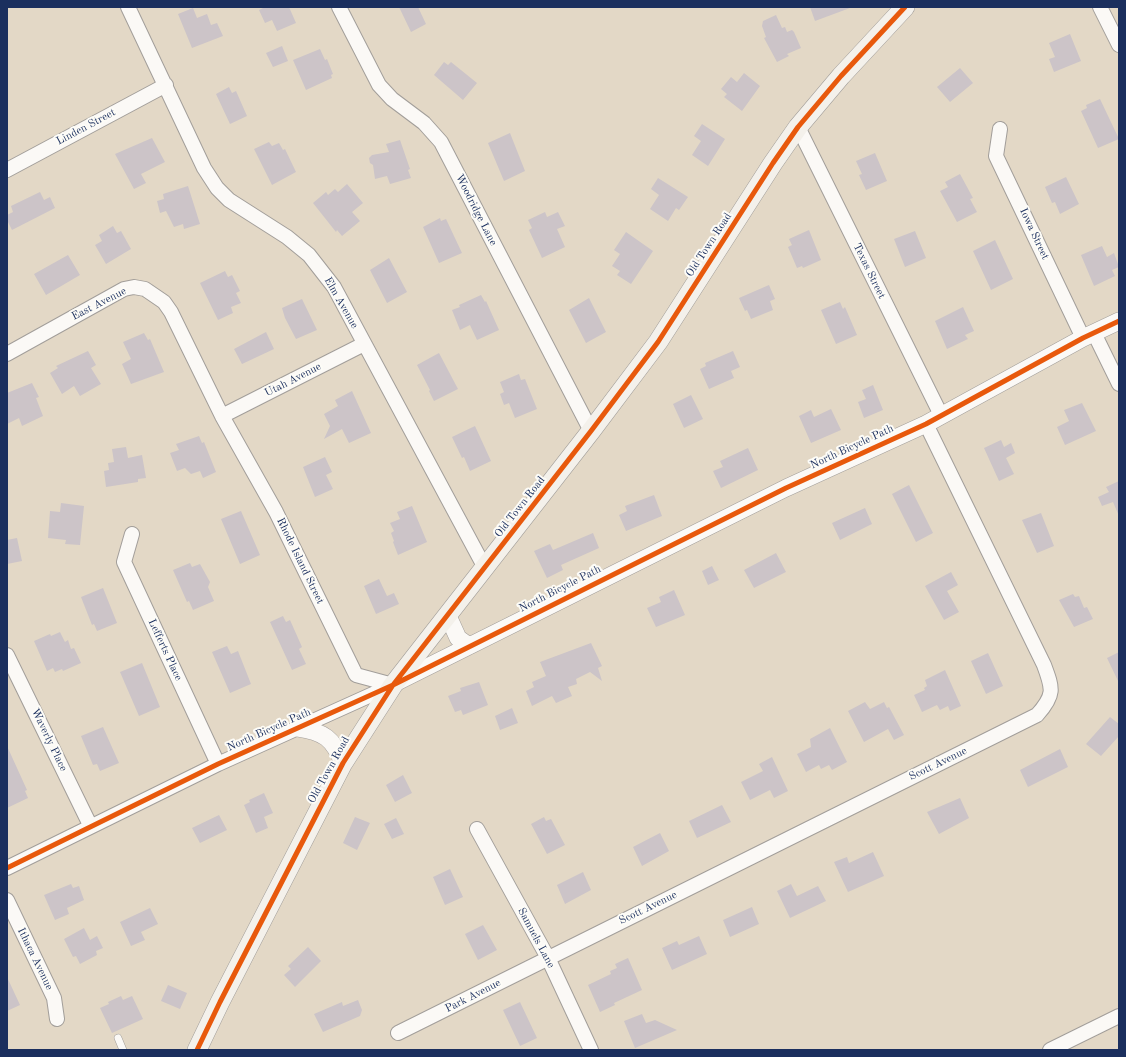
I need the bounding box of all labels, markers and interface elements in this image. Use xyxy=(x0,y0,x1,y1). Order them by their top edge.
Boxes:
street label: Linden Street xyxy=(54,106,118,148)
street label: Woodridge Lane xyxy=(452,172,500,248)
street label: Iowa Street xyxy=(1016,206,1052,262)
street label: Old Town Road xyxy=(683,210,735,280)
street label: Texas Street xyxy=(850,241,888,301)
street label: Elm Avenue xyxy=(321,275,361,331)
street label: East Avenue xyxy=(69,285,129,323)
street label: Utah Avenue xyxy=(262,360,324,400)
street label: North Bicycle Path xyxy=(808,422,896,472)
street label: Old Town Road xyxy=(492,474,548,540)
street label: Rhode Island Street xyxy=(273,516,327,606)
street label: North Bicycle Path xyxy=(517,563,603,615)
street label: Lefferts Place xyxy=(145,617,185,683)
street label: Waverly Place xyxy=(28,706,70,774)
street label: North Bicycle Path xyxy=(225,706,313,754)
street label: Old Town Road xyxy=(305,734,353,806)
street label: Scott Avenue xyxy=(907,744,969,784)
street label: Scott Avenue xyxy=(617,888,679,928)
street label: Samuels Lane xyxy=(515,906,557,970)
street label: Ithaca Avenue xyxy=(14,926,56,992)
street label: Park Avenue xyxy=(443,976,503,1016)

